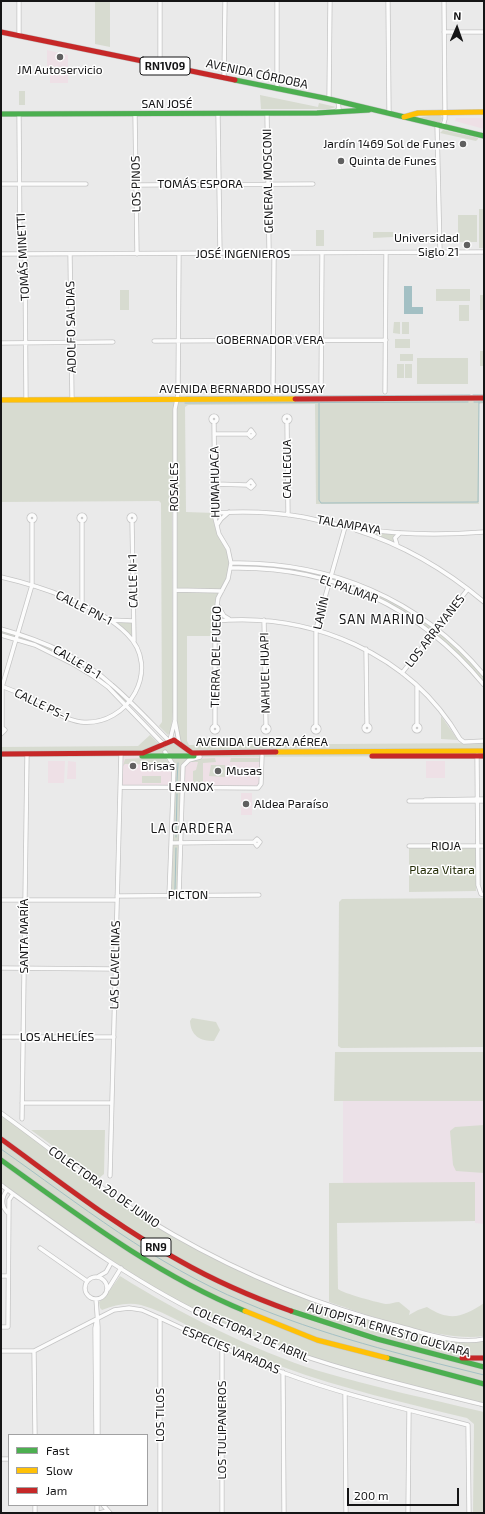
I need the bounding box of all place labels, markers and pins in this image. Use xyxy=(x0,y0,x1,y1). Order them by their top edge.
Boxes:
marker: JM Autoservicio xyxy=(55,52,65,62)
place label: JM Autoservicio xyxy=(17,63,103,77)
place label: Jardín 1469 Sol de Funes xyxy=(323,137,455,151)
marker: Jardín 1469 Sol de Funes xyxy=(458,139,468,149)
place label: Quinta de Funes xyxy=(349,154,436,168)
marker: Quinta de Funes xyxy=(336,156,346,166)
place label: Universidad Siglo 21 xyxy=(394,231,459,259)
marker: Universidad Siglo 21 xyxy=(462,240,472,250)
place label: Brisas xyxy=(141,759,175,773)
marker: Brisas xyxy=(128,761,138,771)
place label: Musas xyxy=(226,764,262,778)
marker: Musas xyxy=(213,766,223,776)
place label: Aldea Paraíso xyxy=(254,797,329,811)
marker: Aldea Paraíso xyxy=(241,799,251,809)

